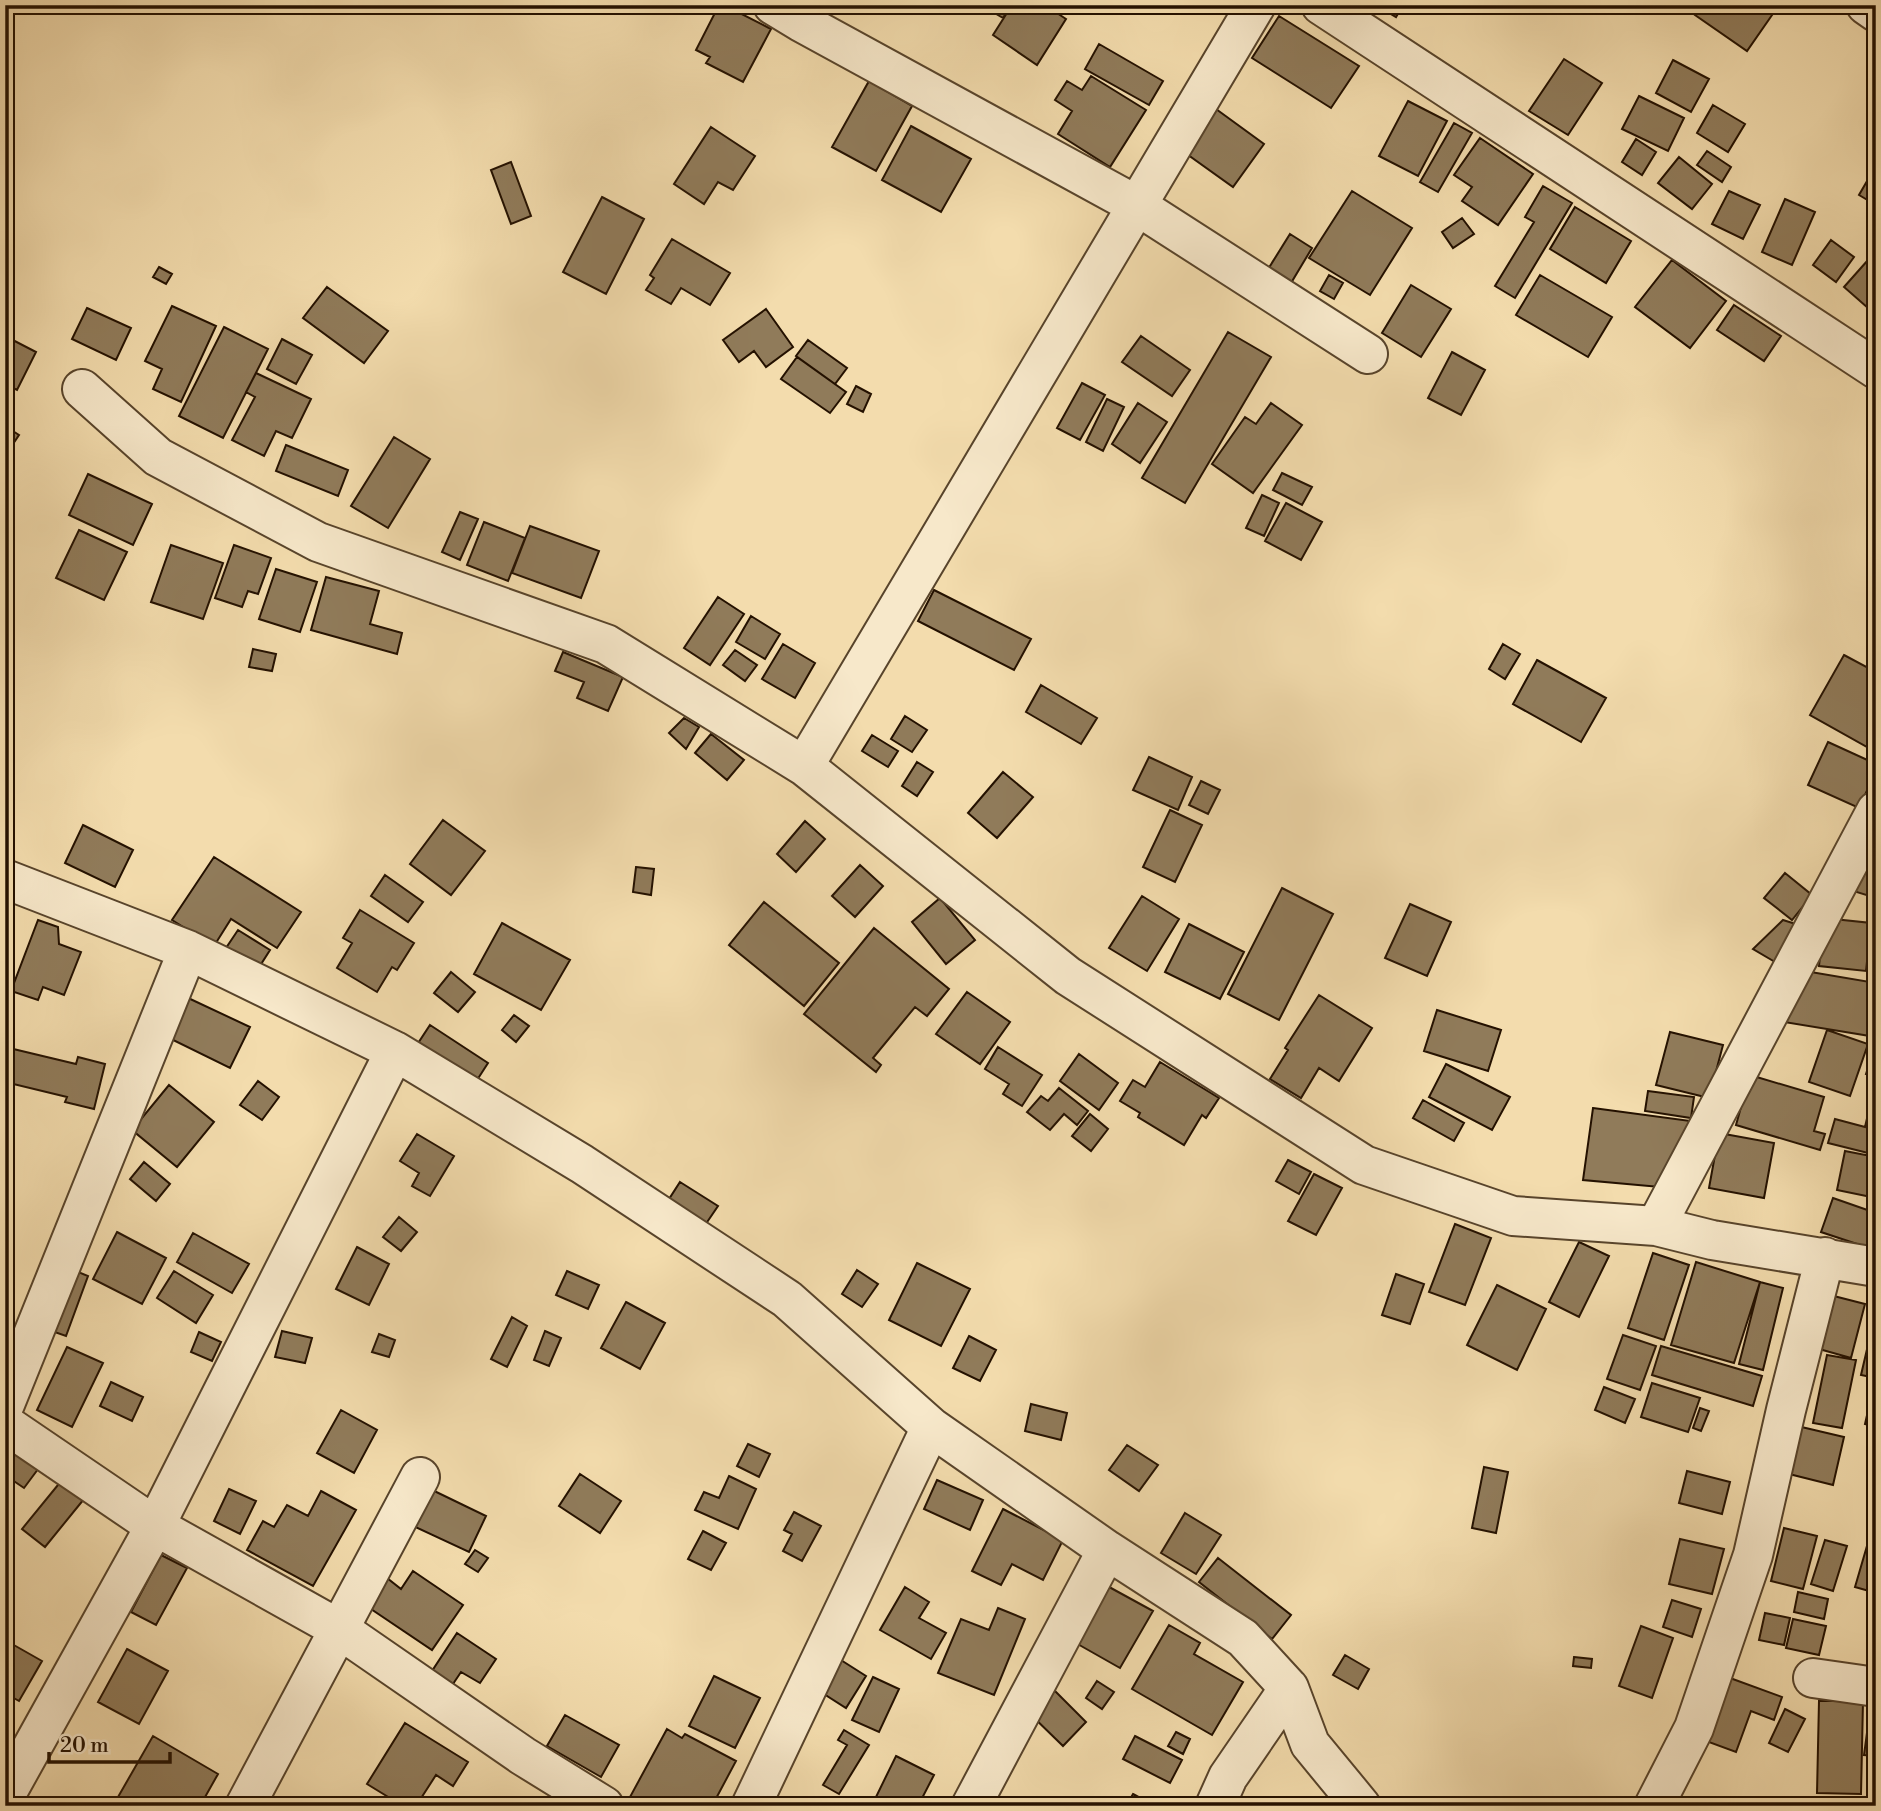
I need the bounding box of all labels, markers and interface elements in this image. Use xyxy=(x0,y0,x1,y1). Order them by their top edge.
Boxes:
scale bar xyxy=(49,1720,170,1764)
text: 20 m xyxy=(60,1733,109,1759)

